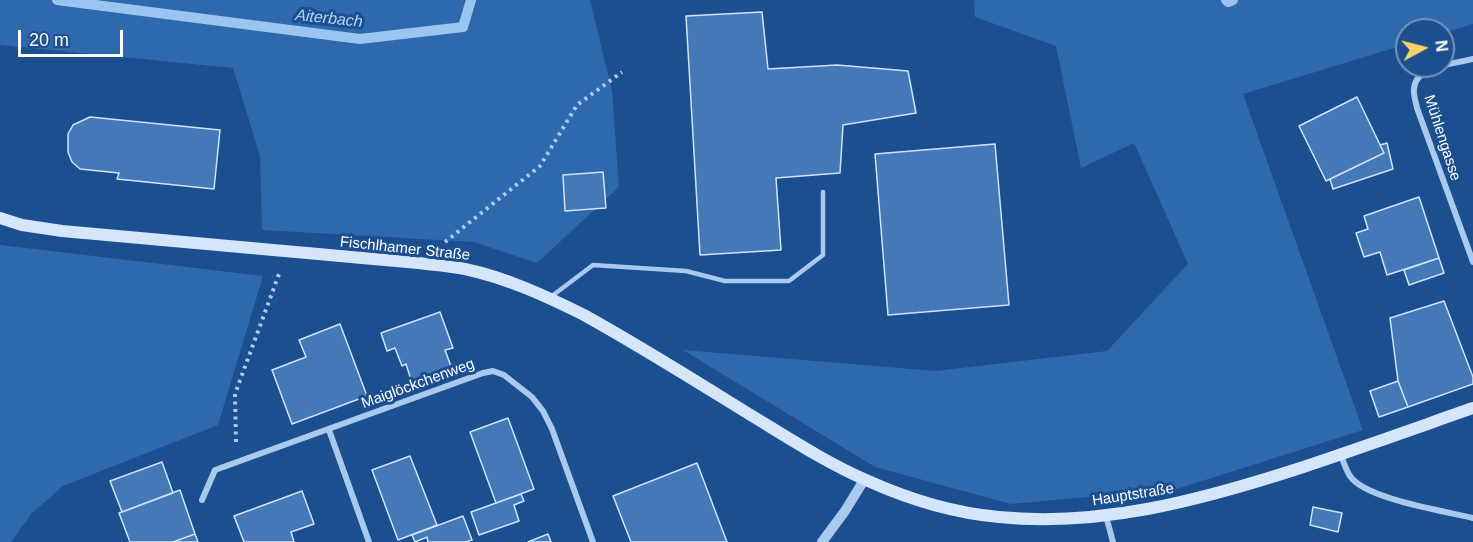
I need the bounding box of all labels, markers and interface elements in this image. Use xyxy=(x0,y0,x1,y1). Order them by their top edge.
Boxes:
water label: Aiterbach xyxy=(294,6,364,32)
scale bar xyxy=(21,18,126,56)
north arrow xyxy=(1395,18,1455,78)
text: 20 m xyxy=(29,30,69,50)
text: N xyxy=(1432,39,1451,53)
street label: Mühlengasse xyxy=(1420,93,1464,183)
street label: Fischlhamer Straße xyxy=(339,233,471,265)
street label: Maiglöckchenweg xyxy=(359,355,477,413)
street label: Hauptstraße xyxy=(1091,480,1175,510)

